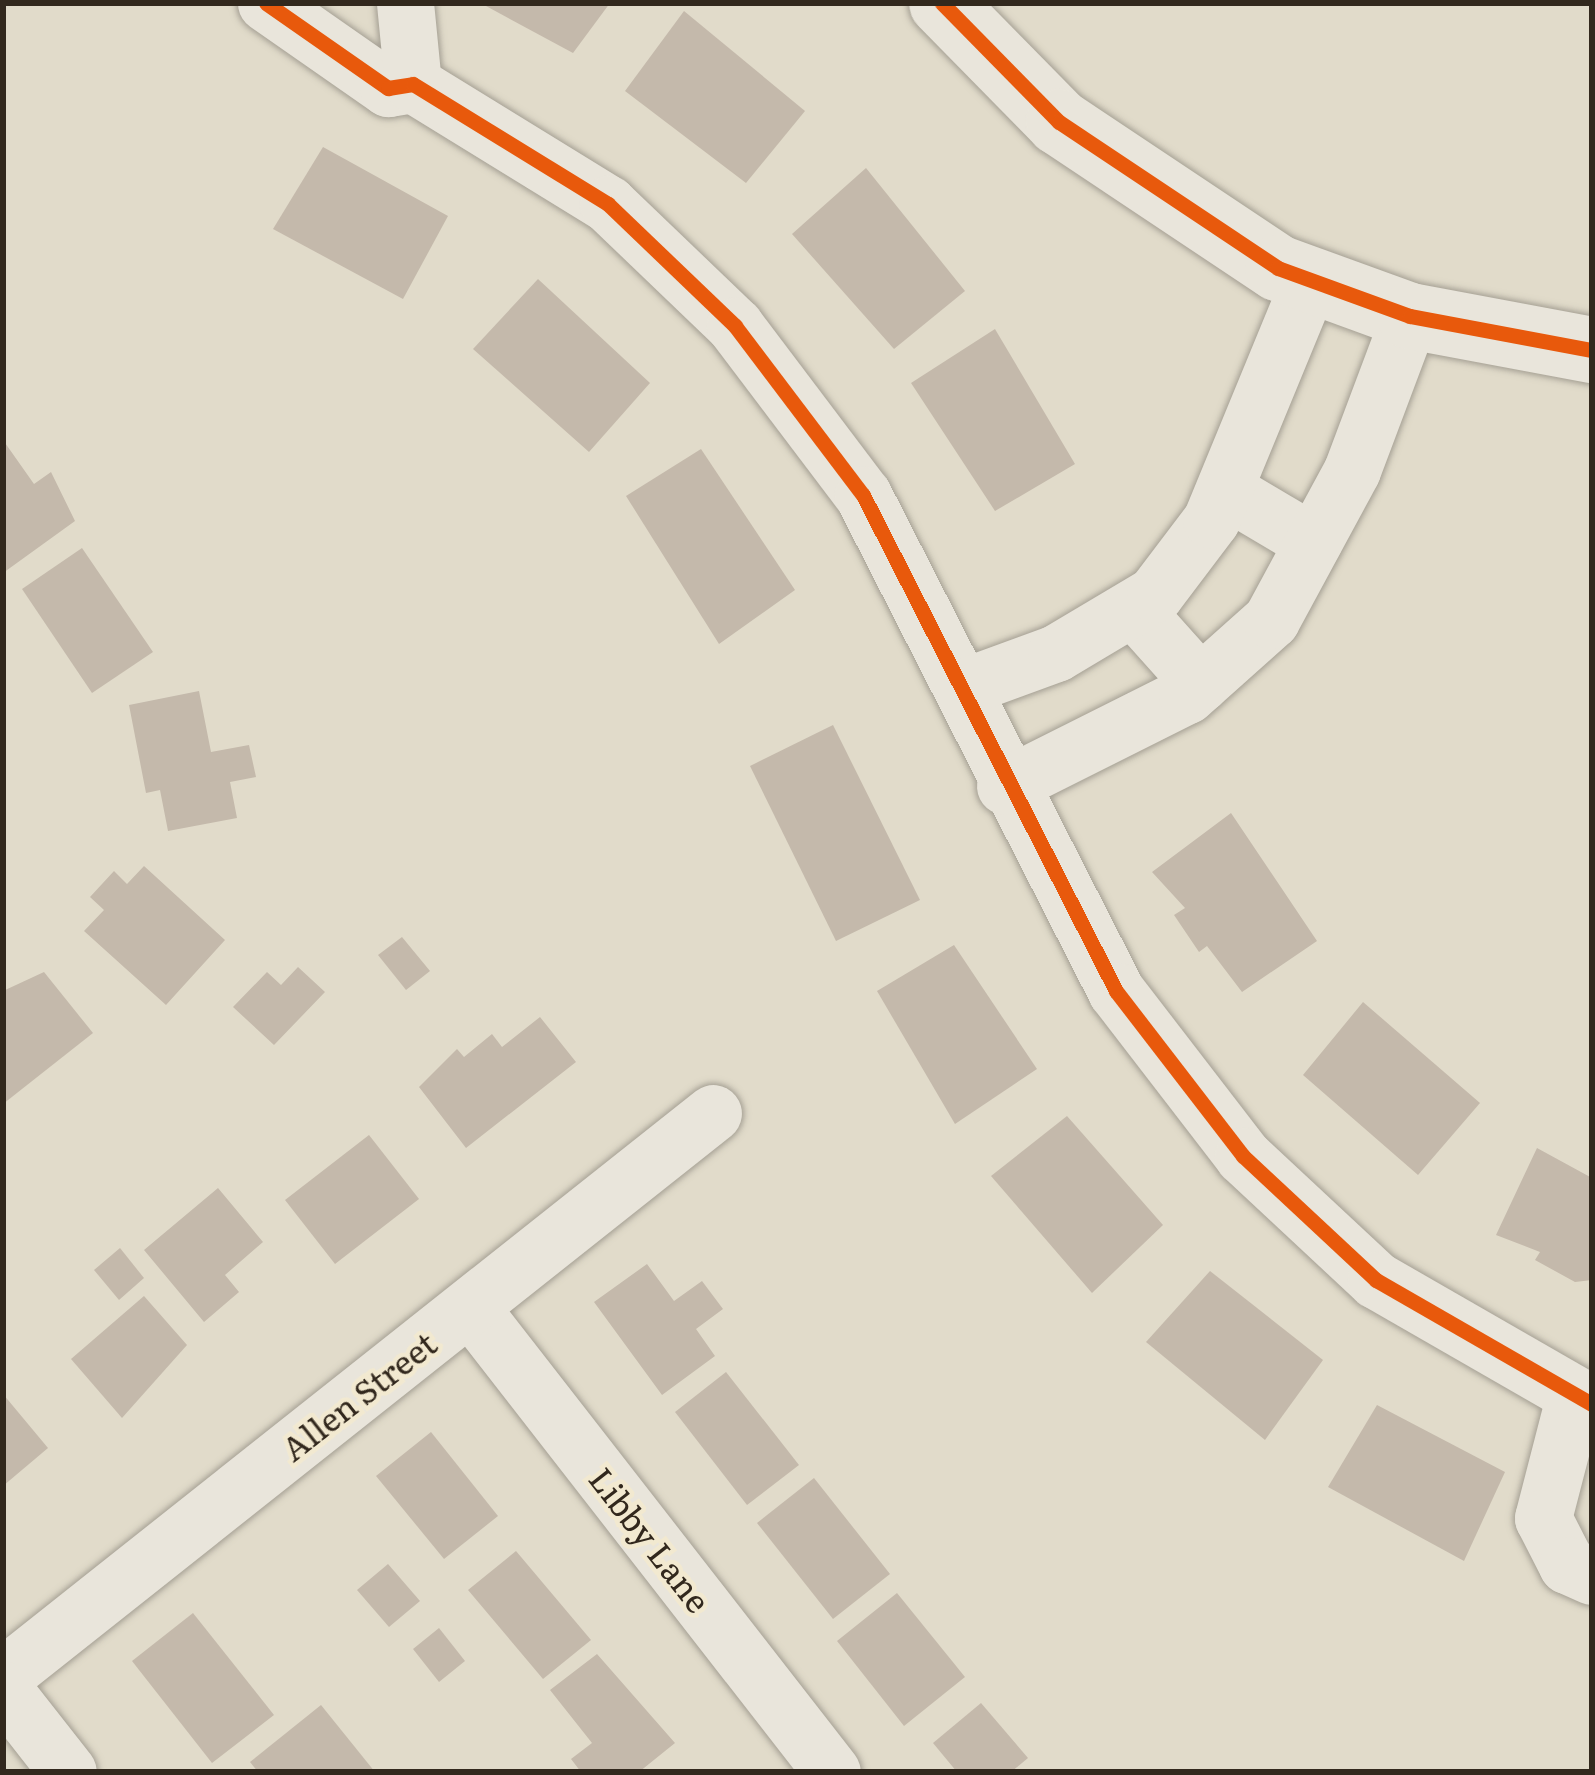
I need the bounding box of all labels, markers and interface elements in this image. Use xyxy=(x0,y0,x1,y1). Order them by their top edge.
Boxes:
street label: Allen Street xyxy=(273,1322,443,1468)
street label: Libby Lane xyxy=(582,1459,720,1619)

